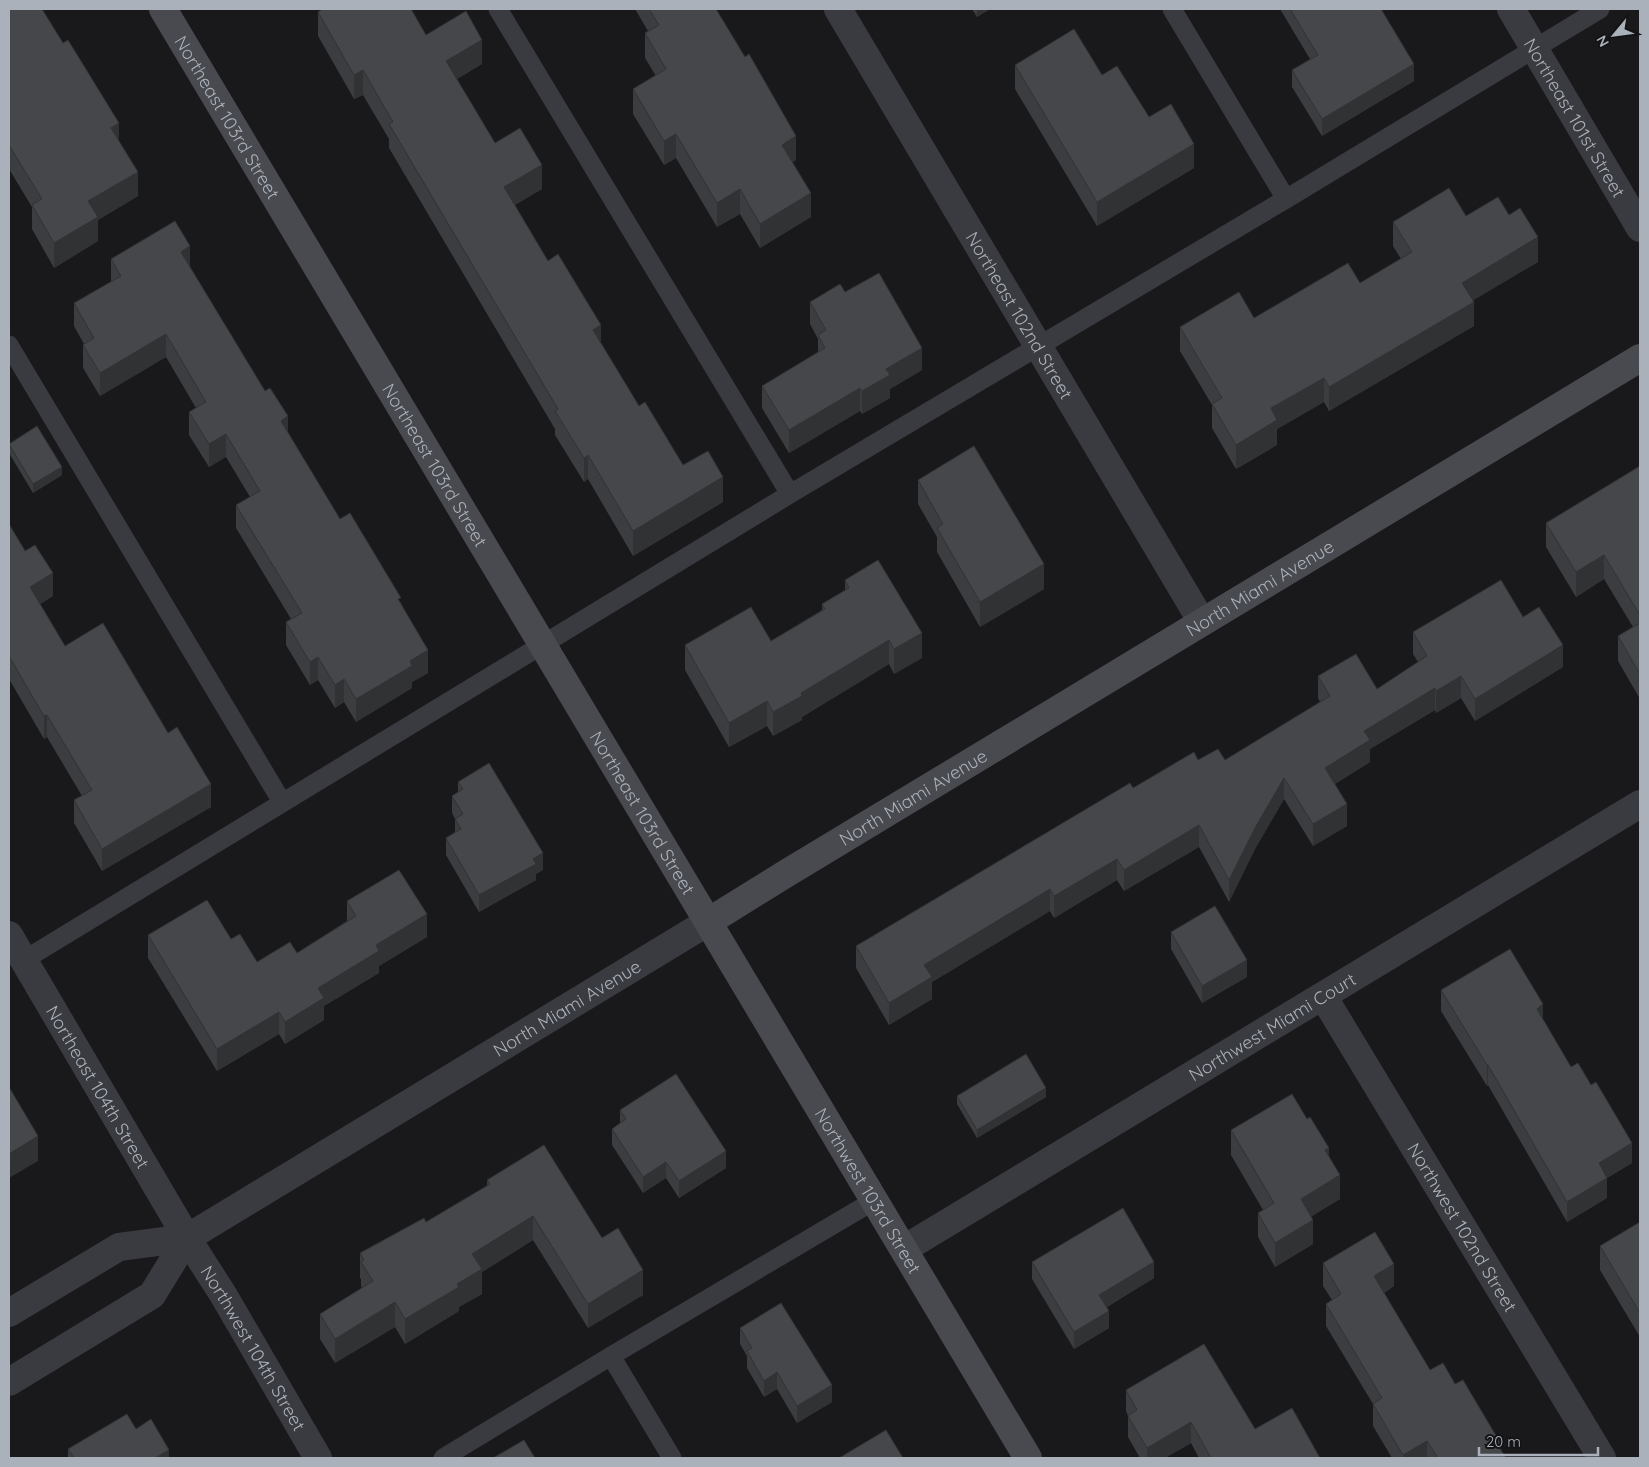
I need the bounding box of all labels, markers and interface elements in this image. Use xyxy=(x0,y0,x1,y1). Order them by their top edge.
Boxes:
north arrow xyxy=(1589,10,1639,60)
street label: Northeast 103rd Street xyxy=(170,31,285,203)
street label: Northeast 101st Street xyxy=(1519,35,1631,201)
street label: Northeast 102nd Street xyxy=(961,227,1078,403)
street label: Northeast 103rd Street xyxy=(378,379,493,551)
street label: North Miami Avenue xyxy=(1181,534,1338,641)
street label: Northeast 103rd Street xyxy=(585,727,700,899)
street label: North Miami Avenue xyxy=(835,744,991,850)
street label: North Miami Avenue xyxy=(489,954,645,1061)
street label: Northwest Miami Court xyxy=(1184,967,1360,1086)
street label: Northeast 104th Street xyxy=(41,1001,155,1172)
street label: Northwest 103rd Street xyxy=(810,1103,927,1277)
street label: Northwest 102nd Street xyxy=(1403,1138,1522,1316)
street label: Northwest 104th Street xyxy=(196,1261,311,1435)
scale bar xyxy=(1479,1424,1598,1456)
text: 20 m xyxy=(1486,1432,1521,1451)

